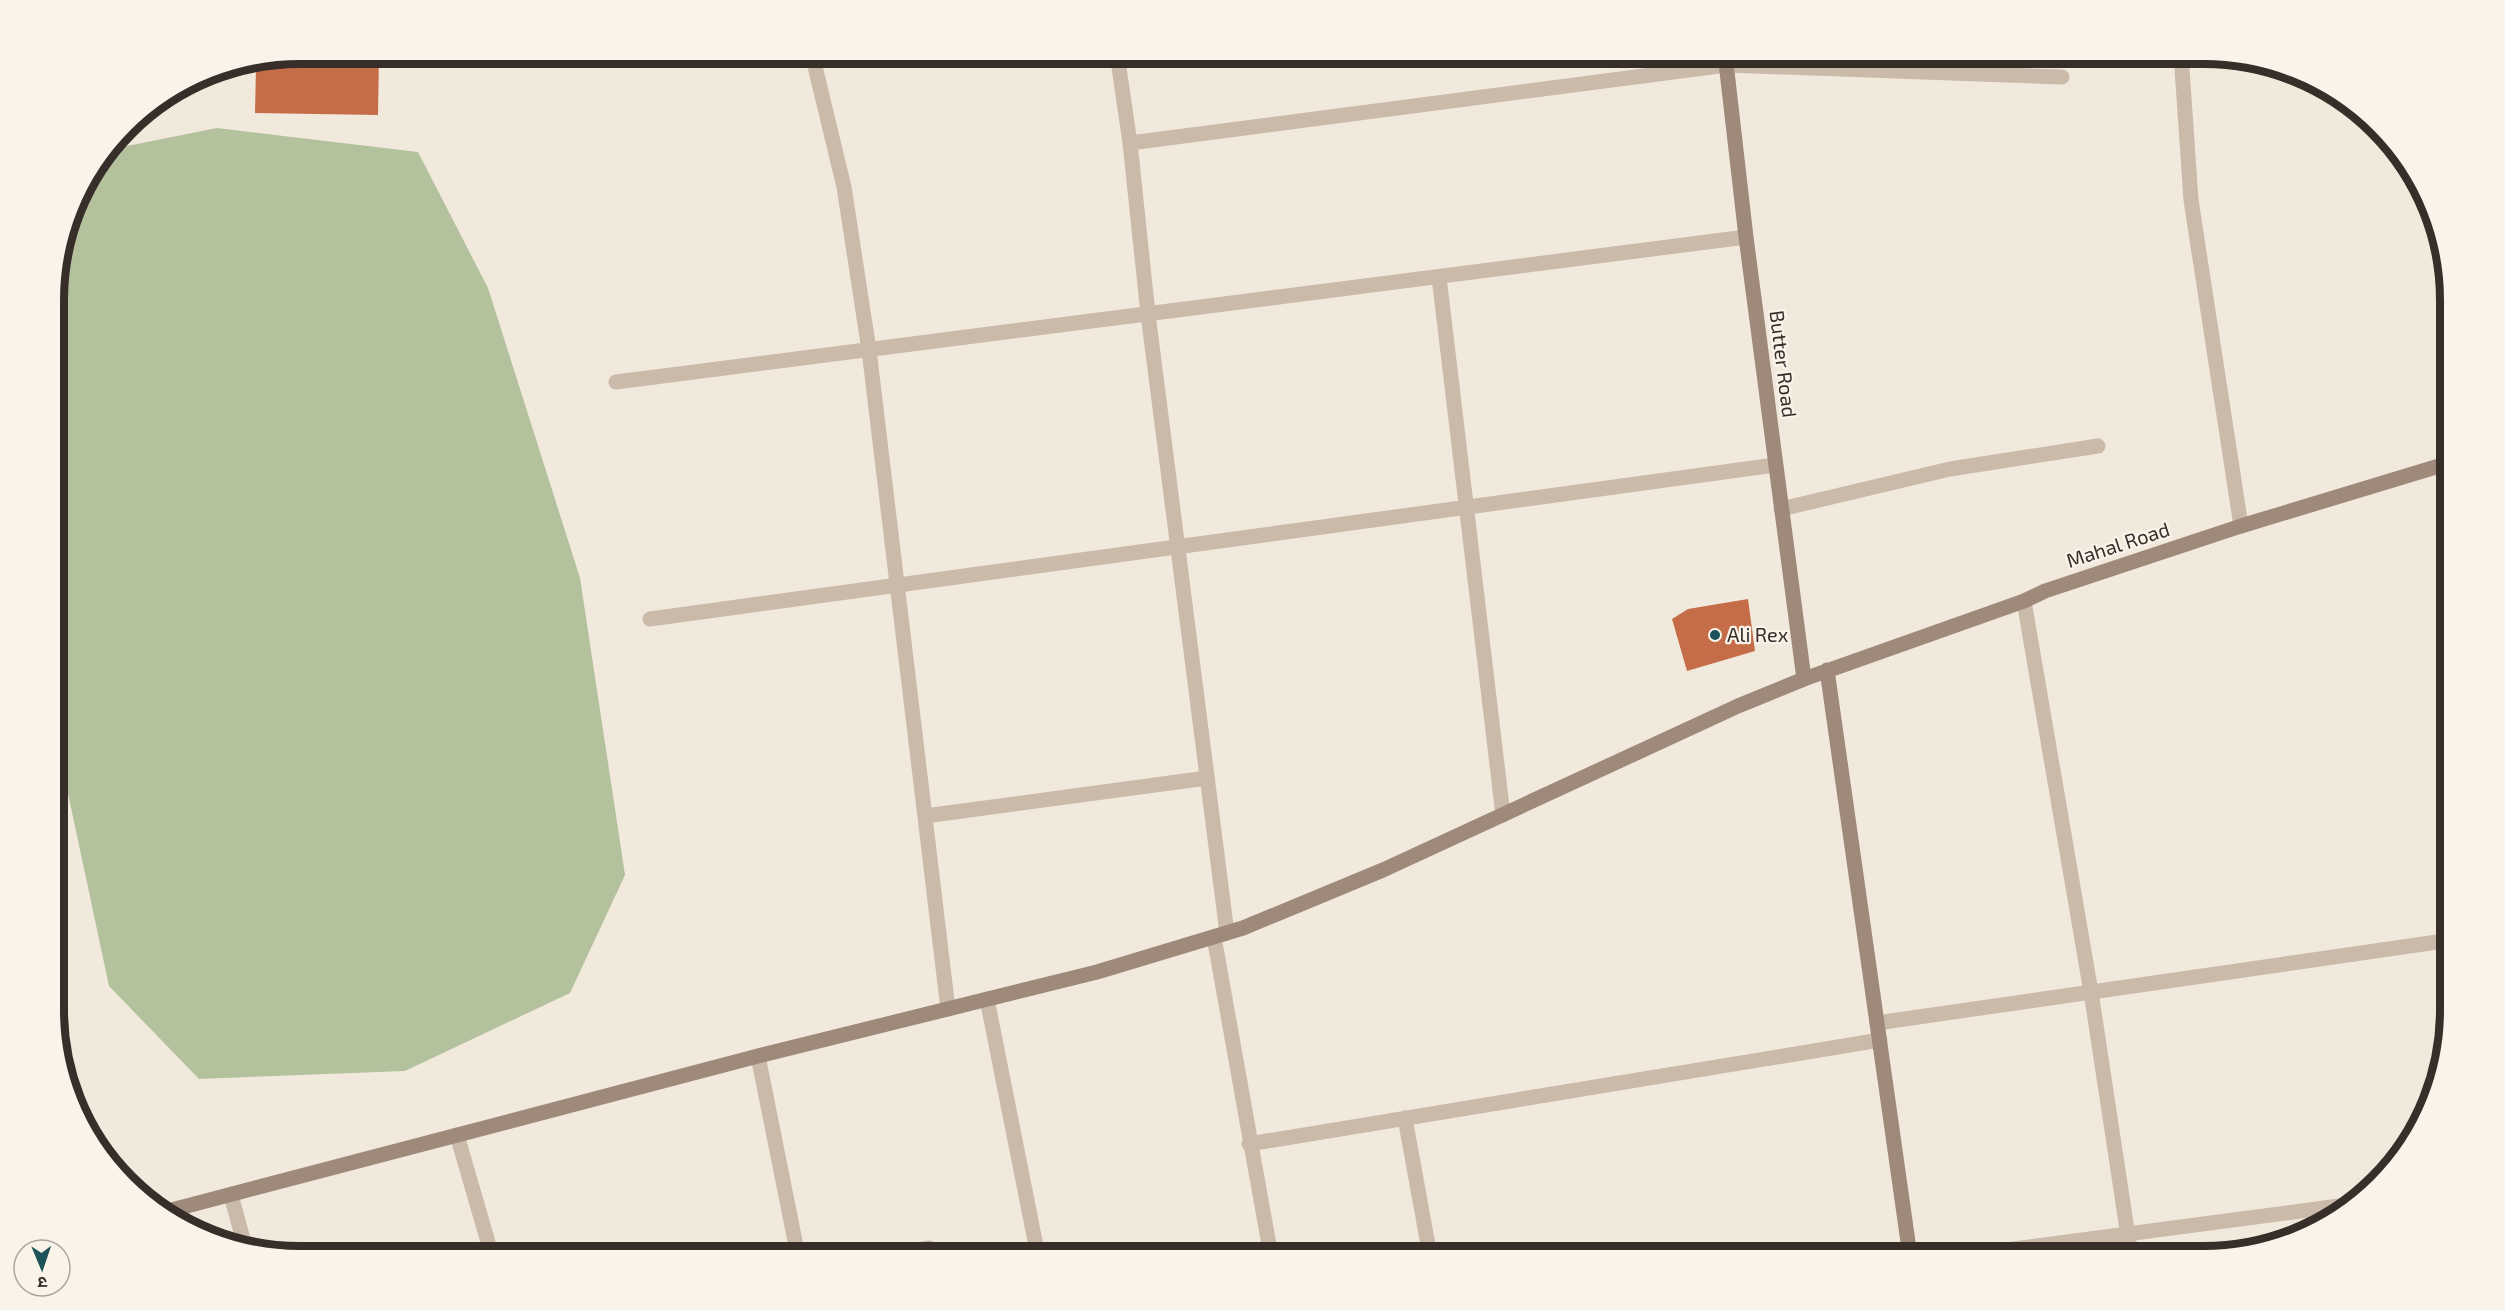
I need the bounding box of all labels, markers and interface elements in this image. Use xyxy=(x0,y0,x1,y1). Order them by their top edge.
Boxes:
street label: Butter Road xyxy=(1766,309,1802,419)
street label: Mahal Road xyxy=(2063,516,2172,572)
place label: Ali Rex xyxy=(1727,622,1789,646)
marker: Ali Rex xyxy=(1708,628,1722,642)
north arrow xyxy=(12,1238,72,1298)
text: उ xyxy=(37,1274,48,1293)

